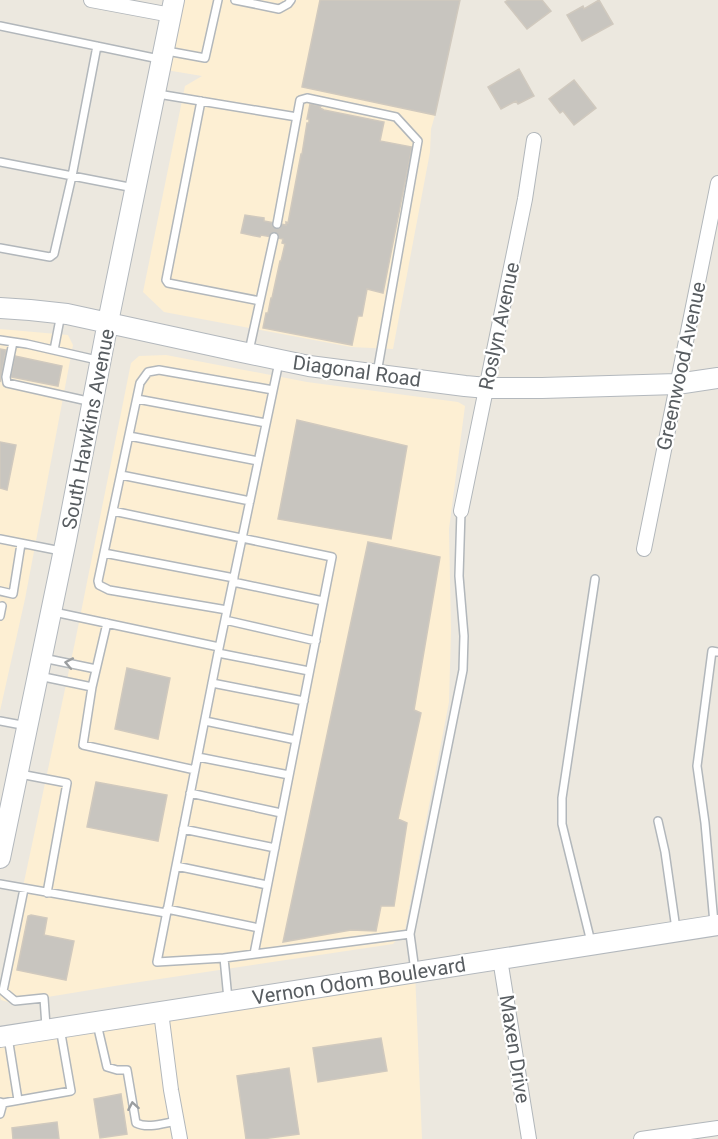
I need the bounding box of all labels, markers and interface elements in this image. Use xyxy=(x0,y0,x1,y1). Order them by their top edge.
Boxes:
street label: Roslyn Avenue xyxy=(474,260,524,392)
street label: Greenwood Avenue xyxy=(651,279,711,453)
street label: South Hawkins Avenue xyxy=(57,327,119,531)
street label: Diagonal Road xyxy=(291,350,423,392)
one-way arrow xyxy=(64,658,74,671)
street label: Vernon Odom Boulevard xyxy=(251,952,467,1010)
street label: Maxen Drive xyxy=(495,993,535,1105)
one-way arrow xyxy=(128,1101,140,1111)

